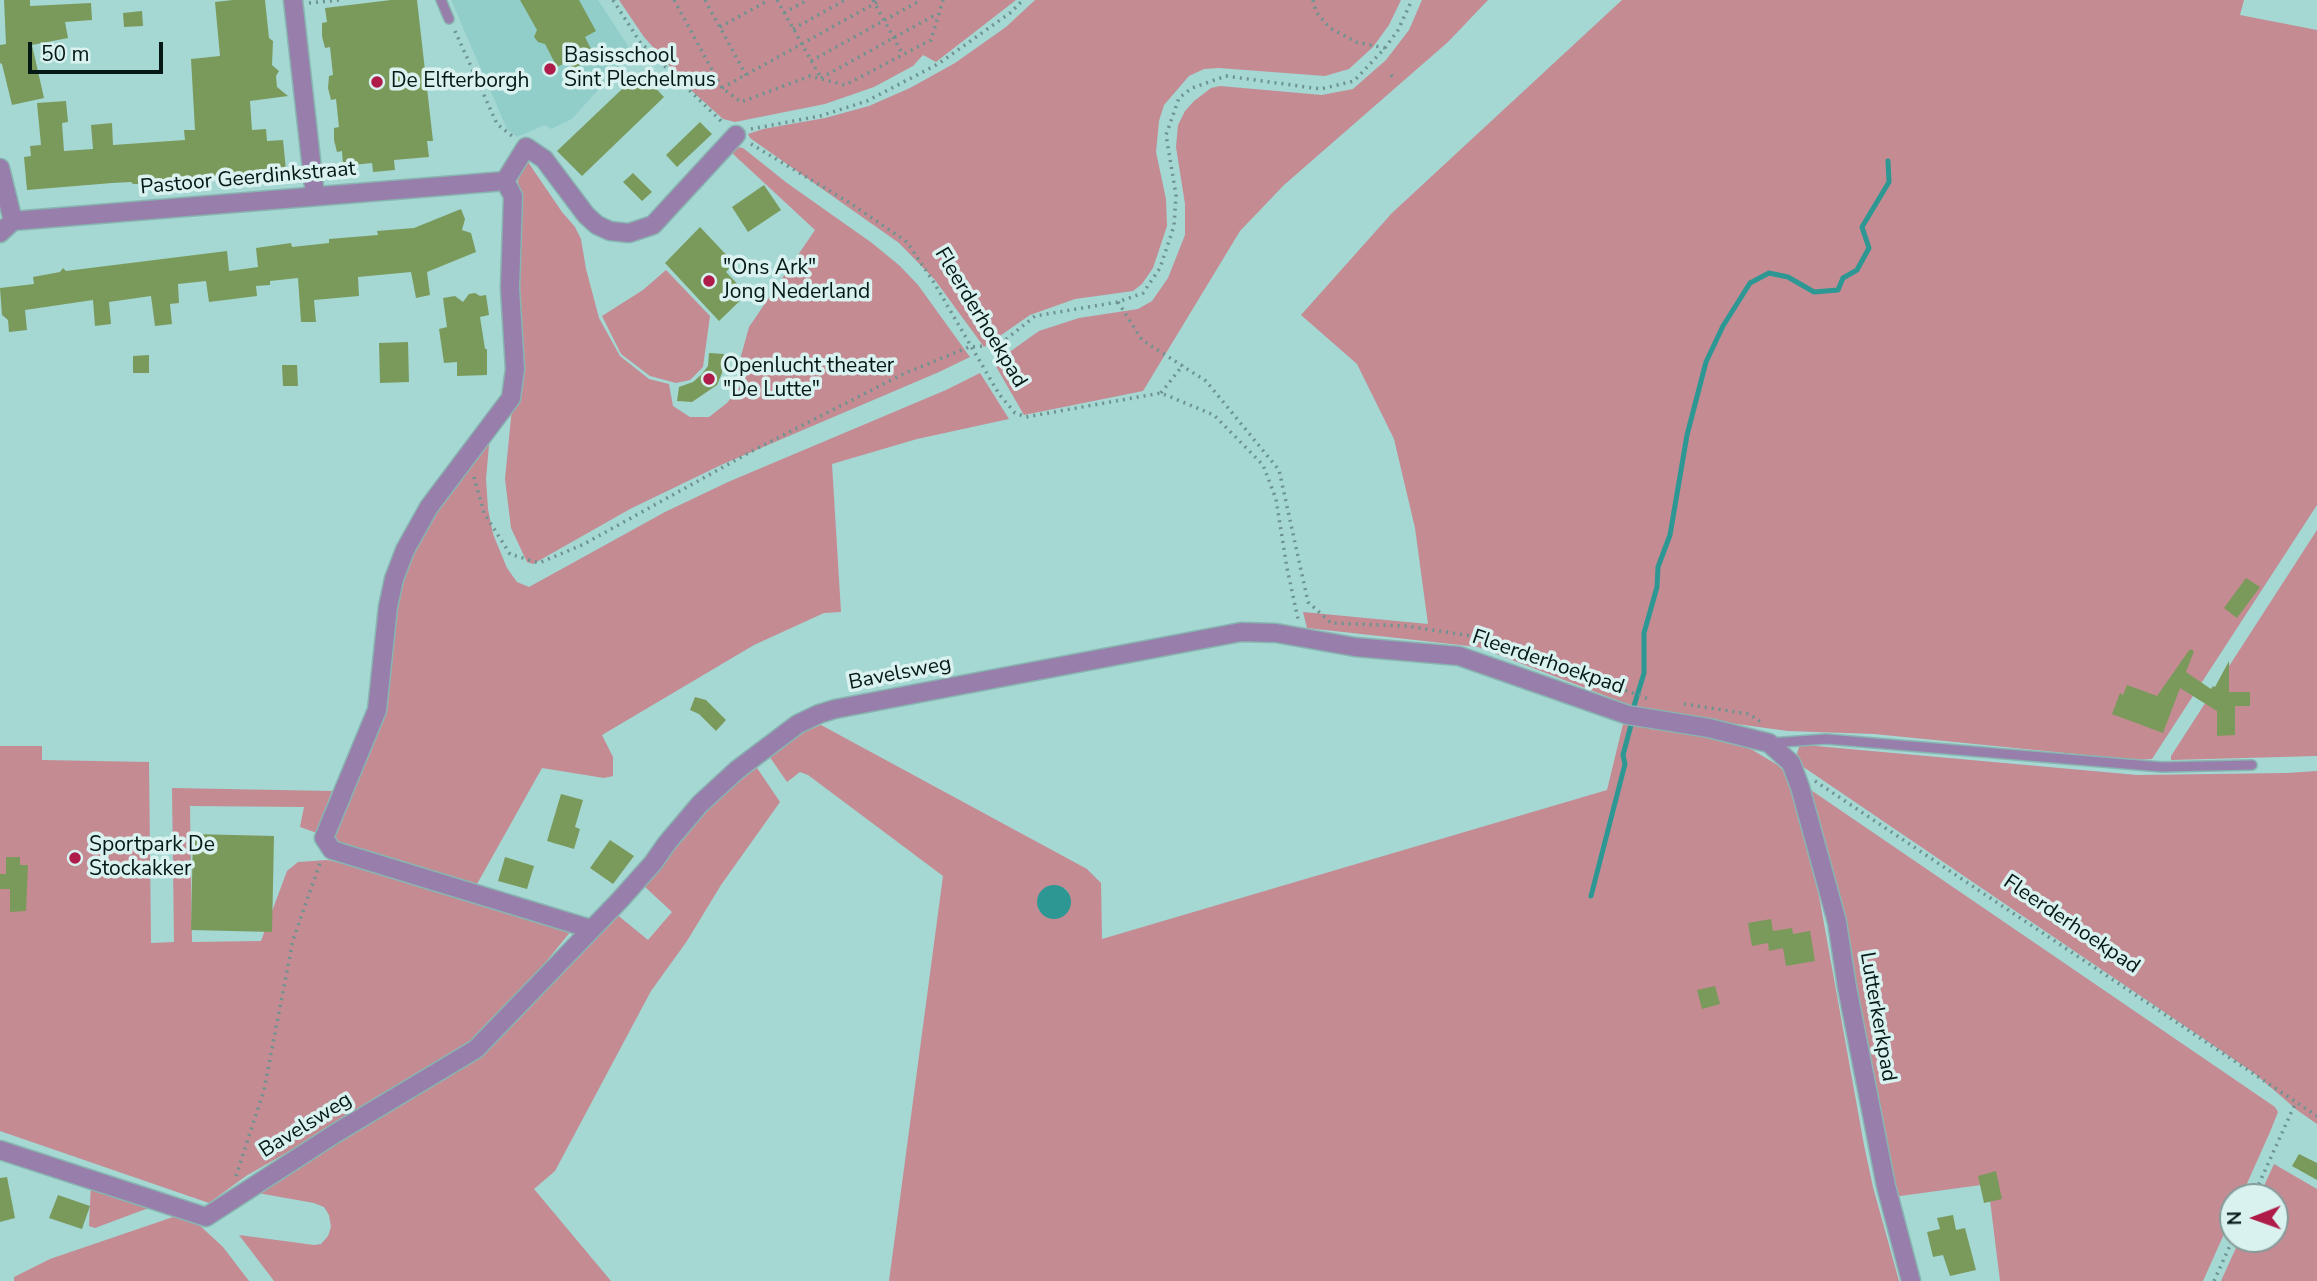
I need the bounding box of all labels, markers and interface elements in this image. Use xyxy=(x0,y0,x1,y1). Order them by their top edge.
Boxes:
scale bar xyxy=(32,28,166,72)
text: 50 m xyxy=(41,40,90,68)
place label: Basisschool Sint Plechelmus xyxy=(564,44,716,94)
marker: Basisschool Sint Plechelmus xyxy=(542,61,558,77)
place label: De Elfterborgh xyxy=(391,69,529,95)
marker: De Elfterborgh xyxy=(369,74,385,90)
street label: Pastoor Geerdinkstraat xyxy=(139,157,357,201)
street label: Fleerderhoekpad xyxy=(928,243,1032,393)
place label: "Ons Ark" Jong Nederland xyxy=(723,256,870,306)
marker: "Ons Ark" Jong Nederland xyxy=(701,273,717,289)
place label: Openlucht theater "De Lutte" xyxy=(723,354,894,404)
marker: Openlucht theater "De Lutte" xyxy=(701,371,717,387)
street label: Fleerderhoekpad xyxy=(1469,625,1627,701)
street label: Bavelsweg xyxy=(847,652,953,696)
place label: Sportpark De Stockakker xyxy=(89,833,215,883)
marker: Sportpark De Stockakker xyxy=(67,850,83,866)
street label: Fleerderhoekpad xyxy=(1998,870,2144,980)
street label: Lutterkerkpad xyxy=(1853,950,1901,1084)
street label: Bavelsweg xyxy=(255,1088,357,1164)
north arrow xyxy=(2219,1183,2289,1253)
text: N xyxy=(2222,1211,2248,1226)

